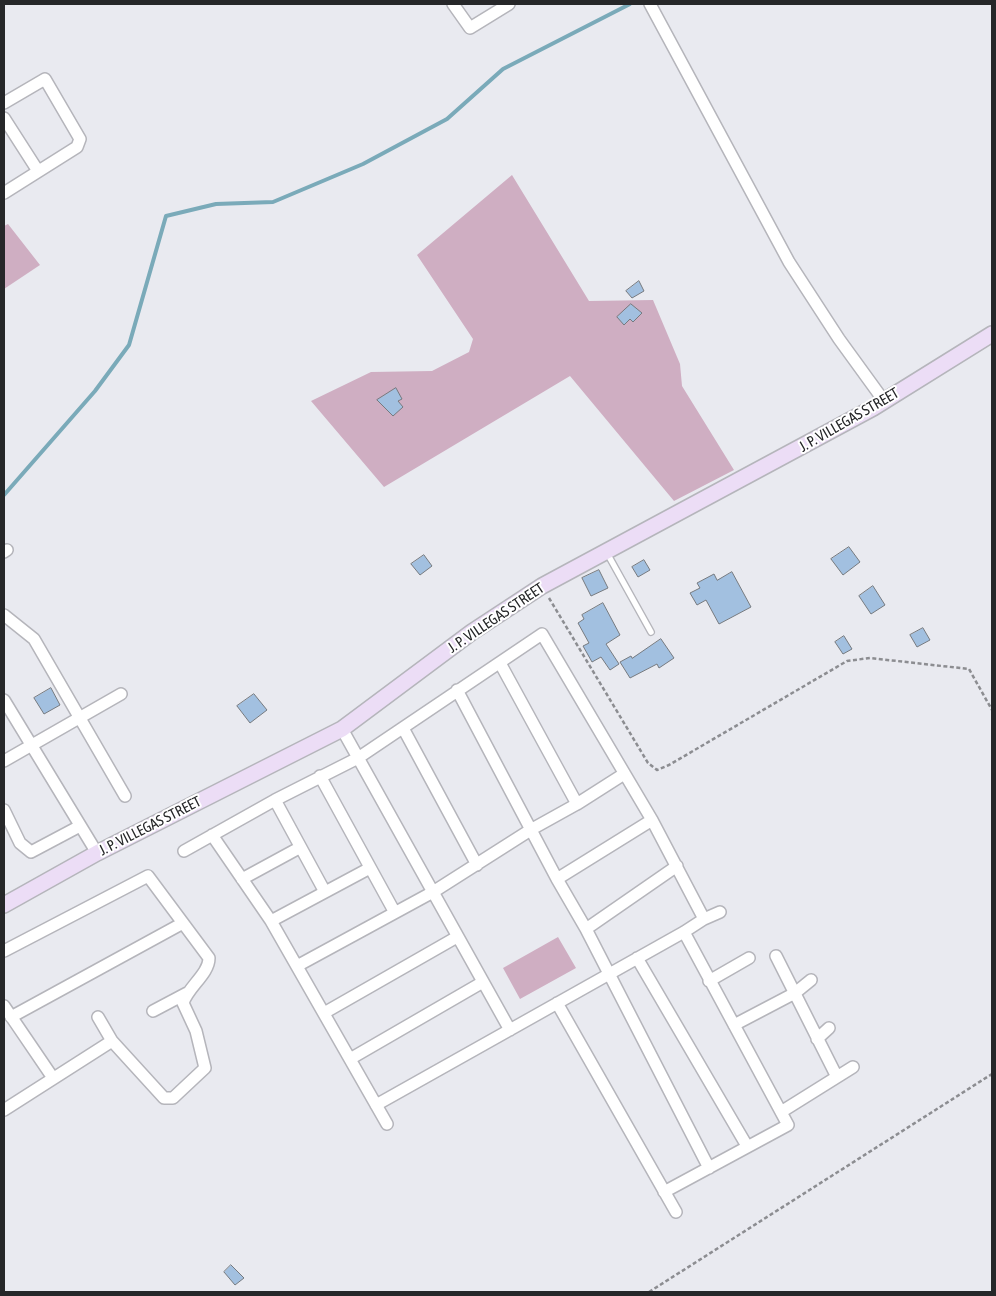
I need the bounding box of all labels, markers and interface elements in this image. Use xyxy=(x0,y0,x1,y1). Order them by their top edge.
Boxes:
street label: J. P. VILLEGAS STREET xyxy=(796,384,902,456)
street label: J. P. VILLEGAS STREET xyxy=(444,579,548,657)
street label: J. P. VILLEGAS STREET xyxy=(96,793,204,859)

